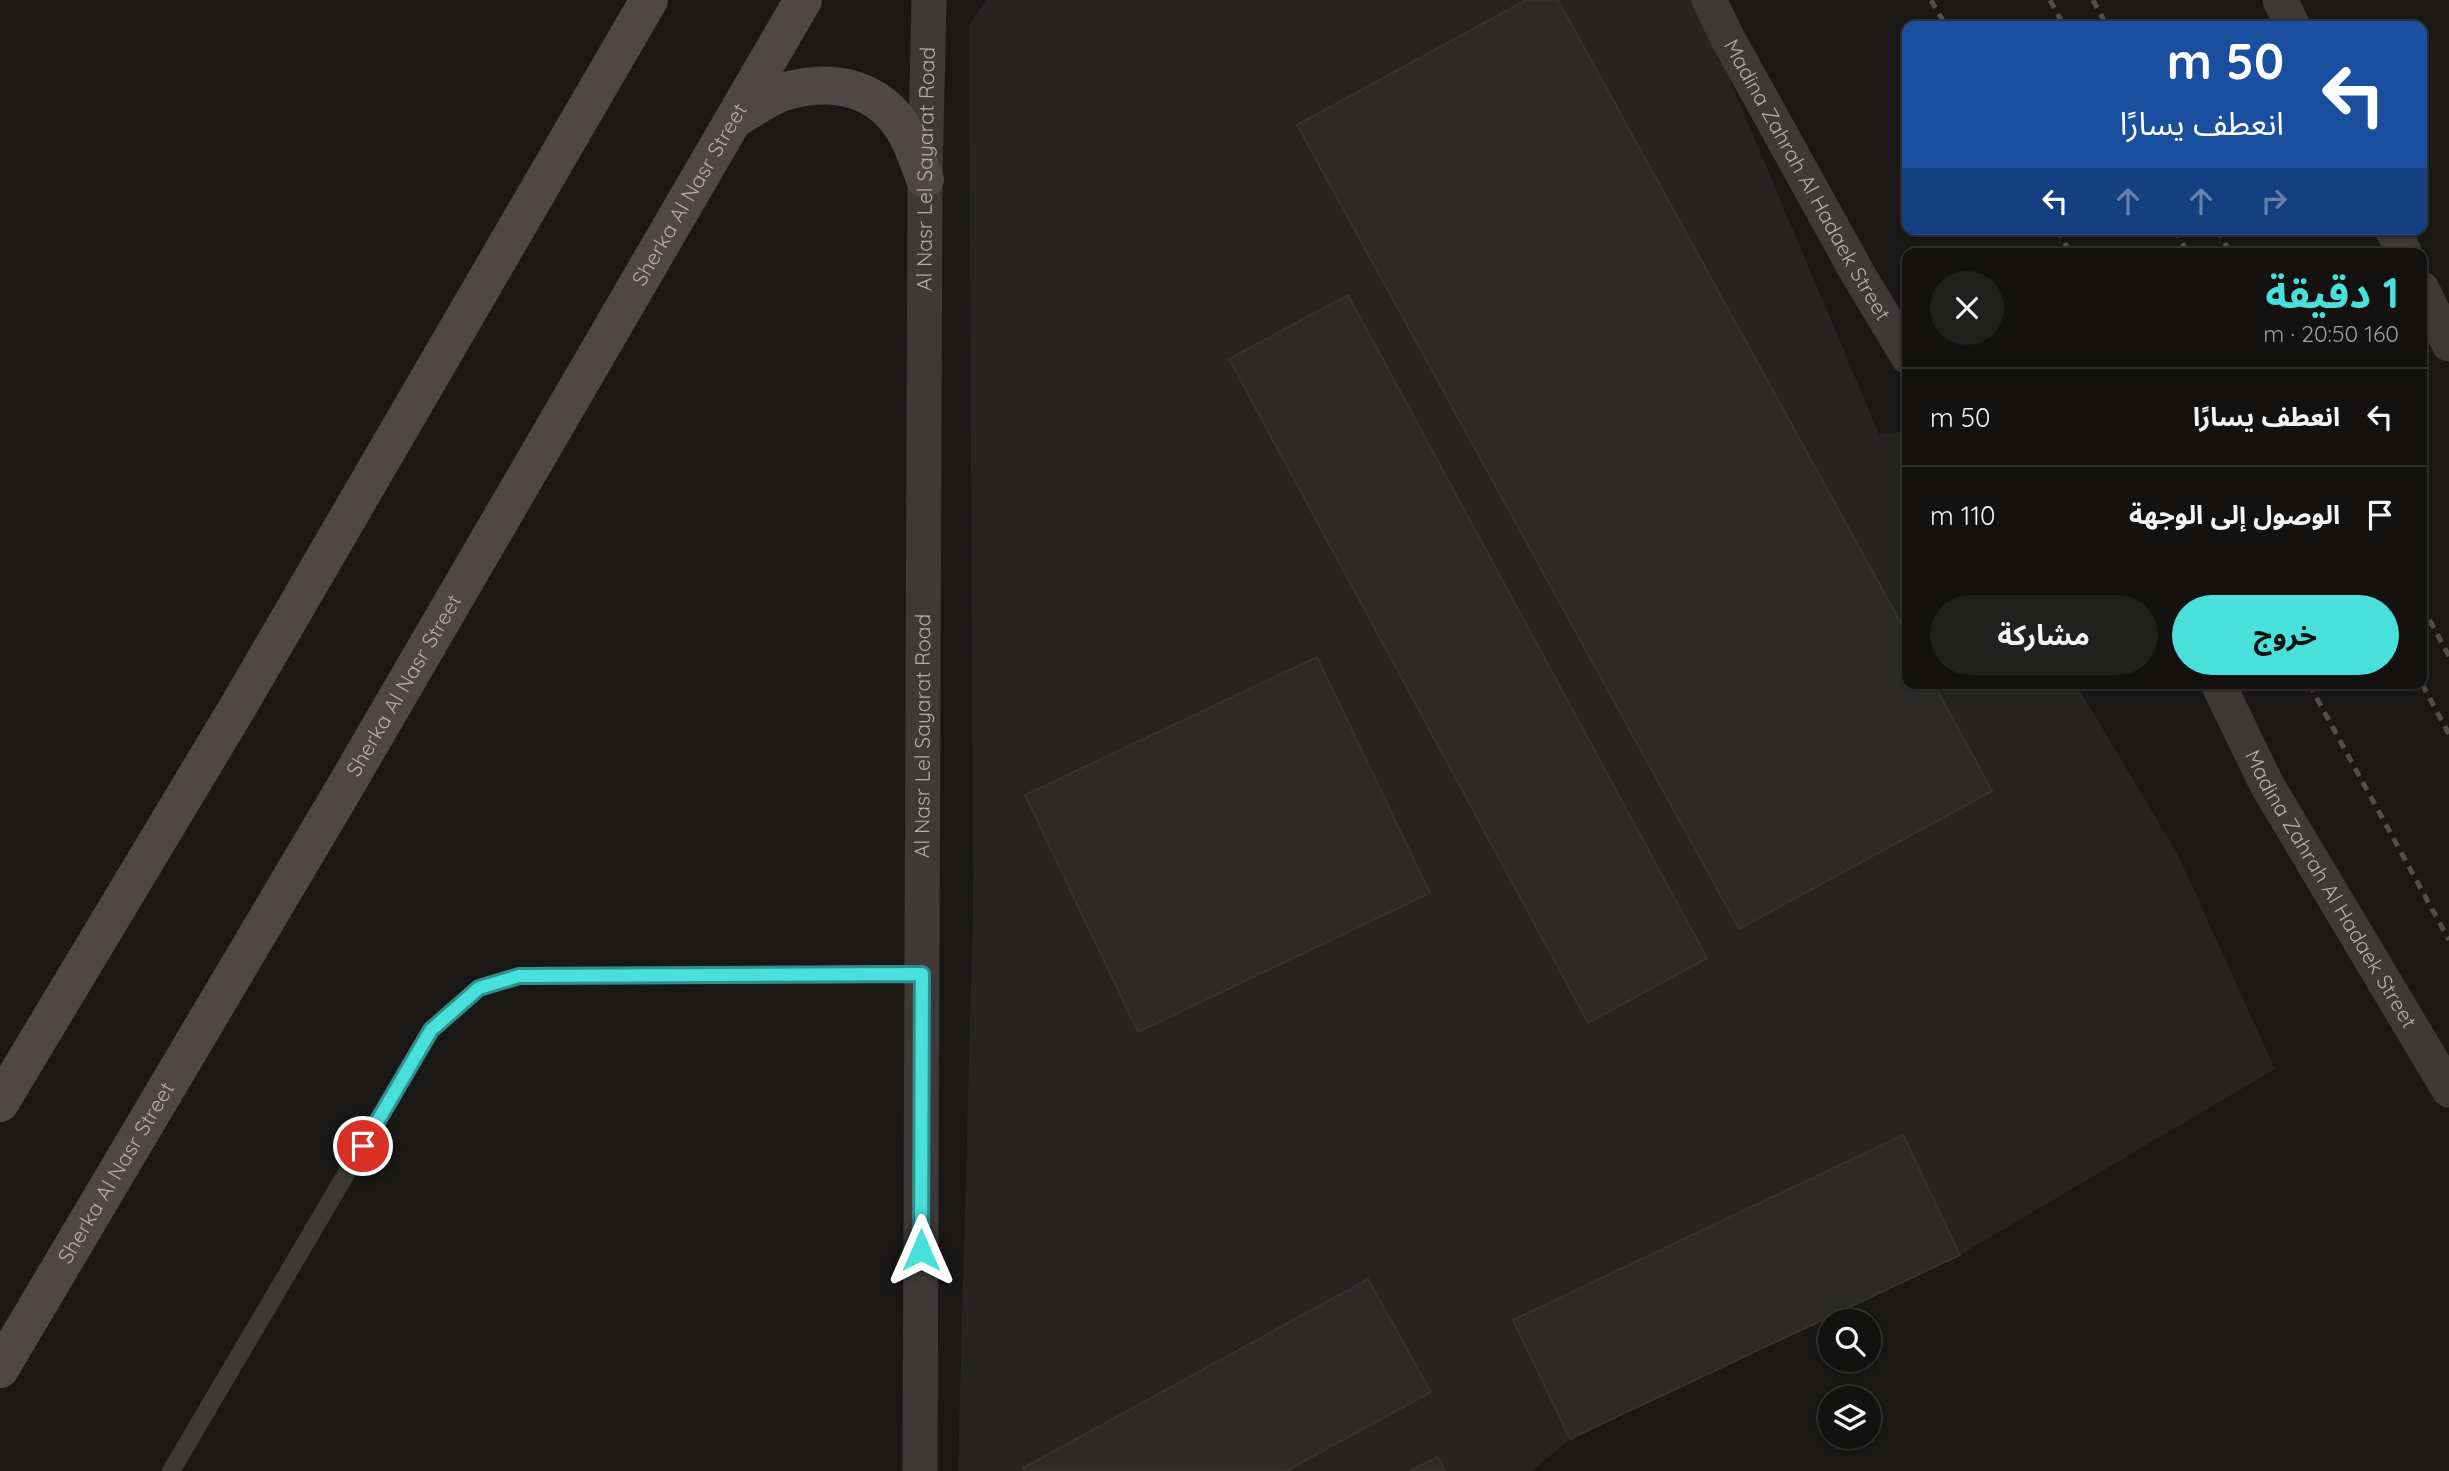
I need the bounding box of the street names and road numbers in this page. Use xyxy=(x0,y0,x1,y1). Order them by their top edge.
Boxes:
street label: Madina Zahrah Al Hadaek Street xyxy=(1719,34,1897,325)
street label: Al Nasr Lel Sayarat Road xyxy=(911,47,940,291)
street label: Sherka Al Nasr Street xyxy=(626,98,752,290)
street label: Sherka Al Nasr Street xyxy=(340,589,466,781)
street label: Al Nasr Lel Sayarat Road xyxy=(908,614,935,858)
street label: Madina Zahrah Al Hadaek Street xyxy=(2240,745,2423,1032)
street label: Sherka Al Nasr Street xyxy=(52,1077,179,1268)

